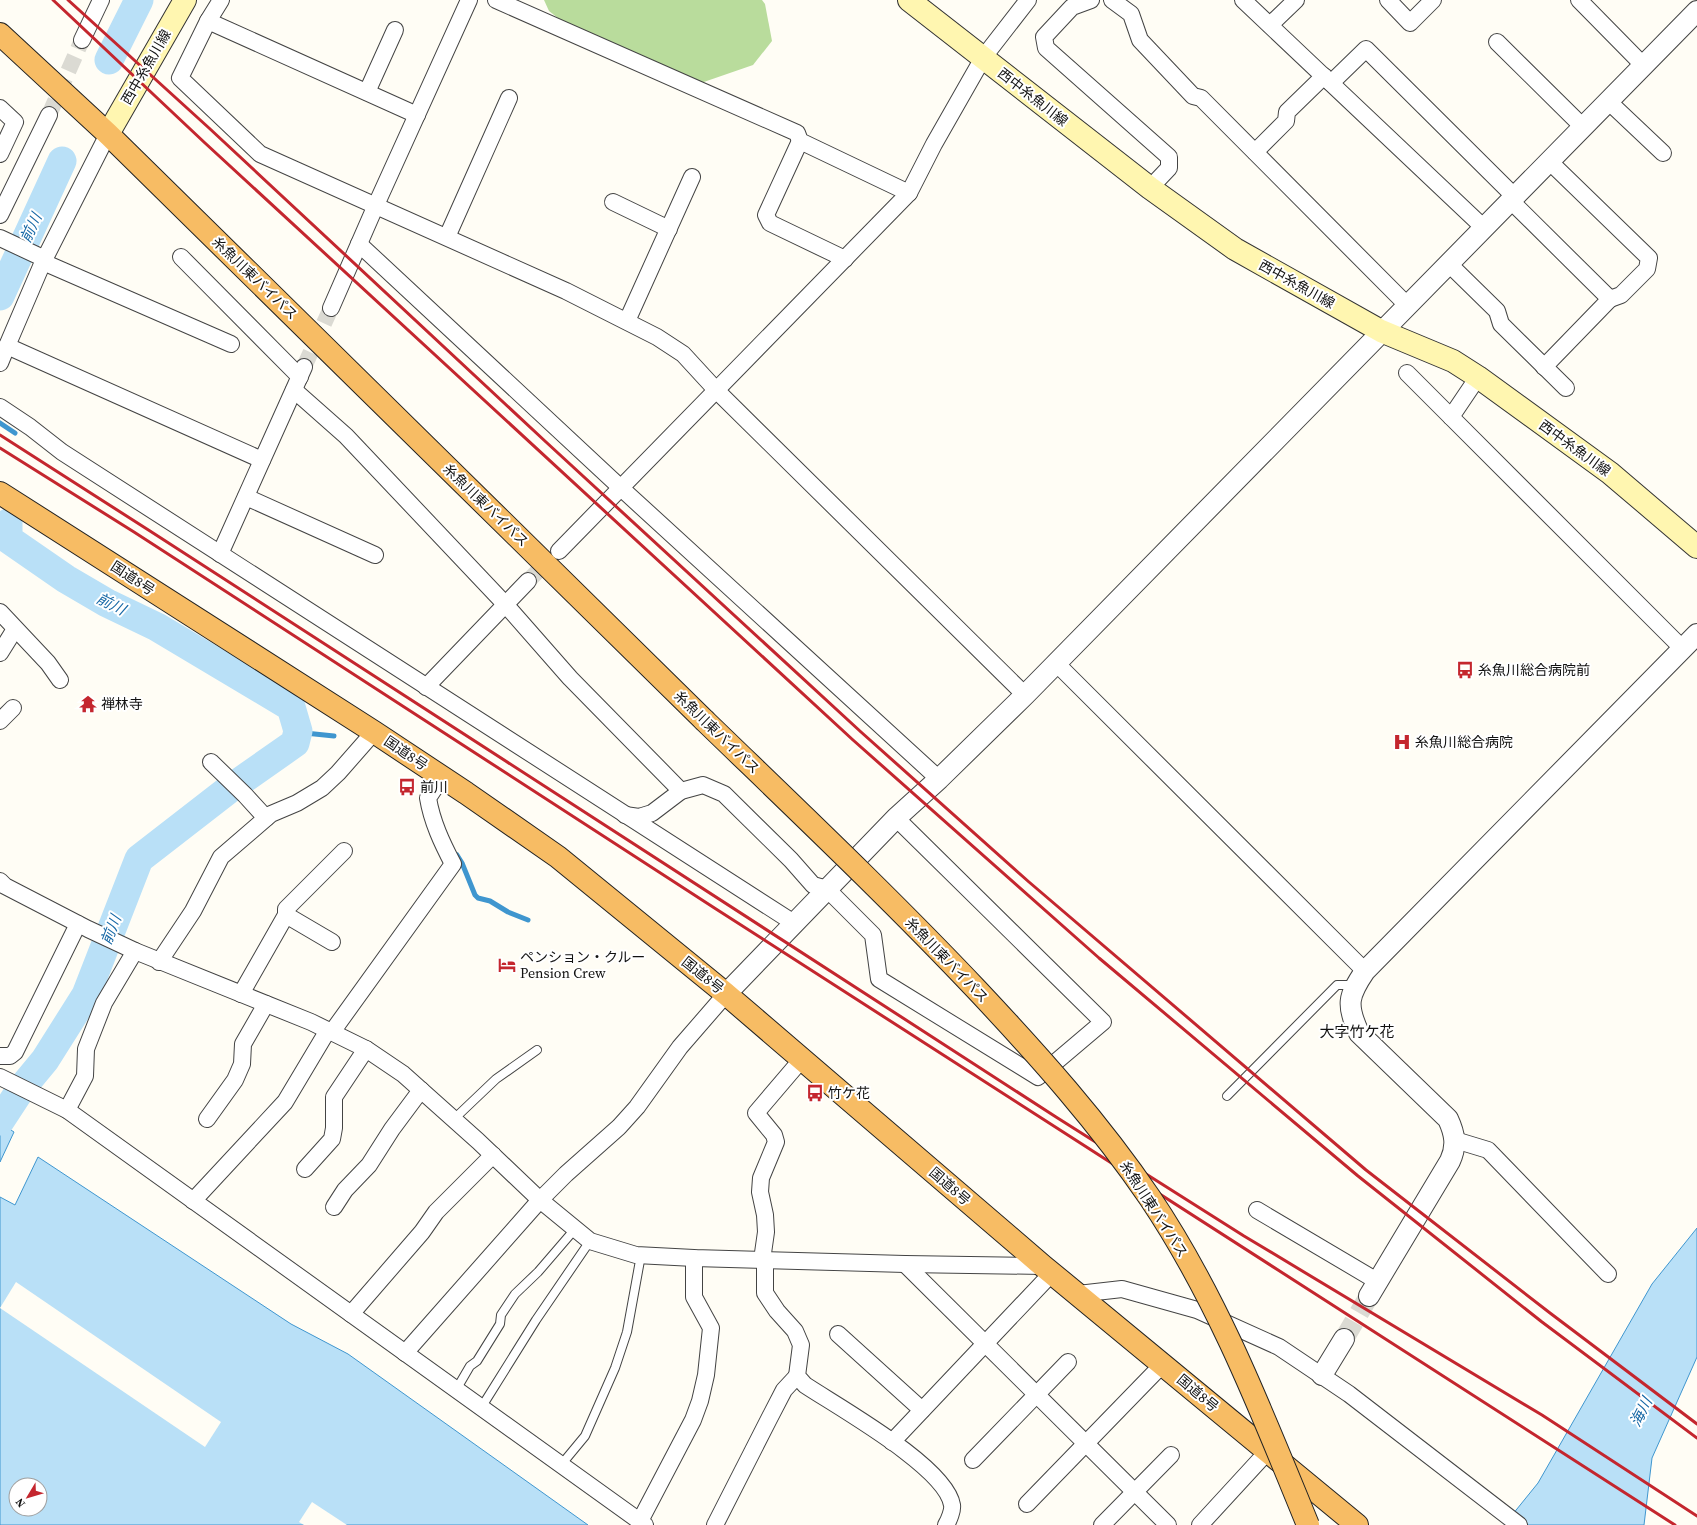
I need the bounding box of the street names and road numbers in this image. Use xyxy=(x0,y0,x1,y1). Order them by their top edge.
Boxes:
street label: 西中糸魚川線 xyxy=(116,26,176,108)
street label: 西中糸魚川線 xyxy=(994,63,1072,131)
street label: 糸魚川東バイパス xyxy=(208,232,302,324)
street label: 西中糸魚川線 xyxy=(1255,255,1339,313)
street label: 西中糸魚川線 xyxy=(1535,415,1615,481)
street label: 糸魚川東バイパス xyxy=(439,459,533,551)
street label: 国道8号 xyxy=(107,556,159,600)
street label: 糸魚川東バイパス xyxy=(670,686,764,778)
street label: 国道8号 xyxy=(380,731,432,775)
street label: 糸魚川東バイパス xyxy=(901,913,993,1007)
street label: 国道8号 xyxy=(678,952,728,998)
street label: 糸魚川東バイパス xyxy=(1115,1157,1193,1261)
street label: 国道8号 xyxy=(925,1162,975,1210)
street label: 国道8号 xyxy=(1173,1370,1223,1416)

